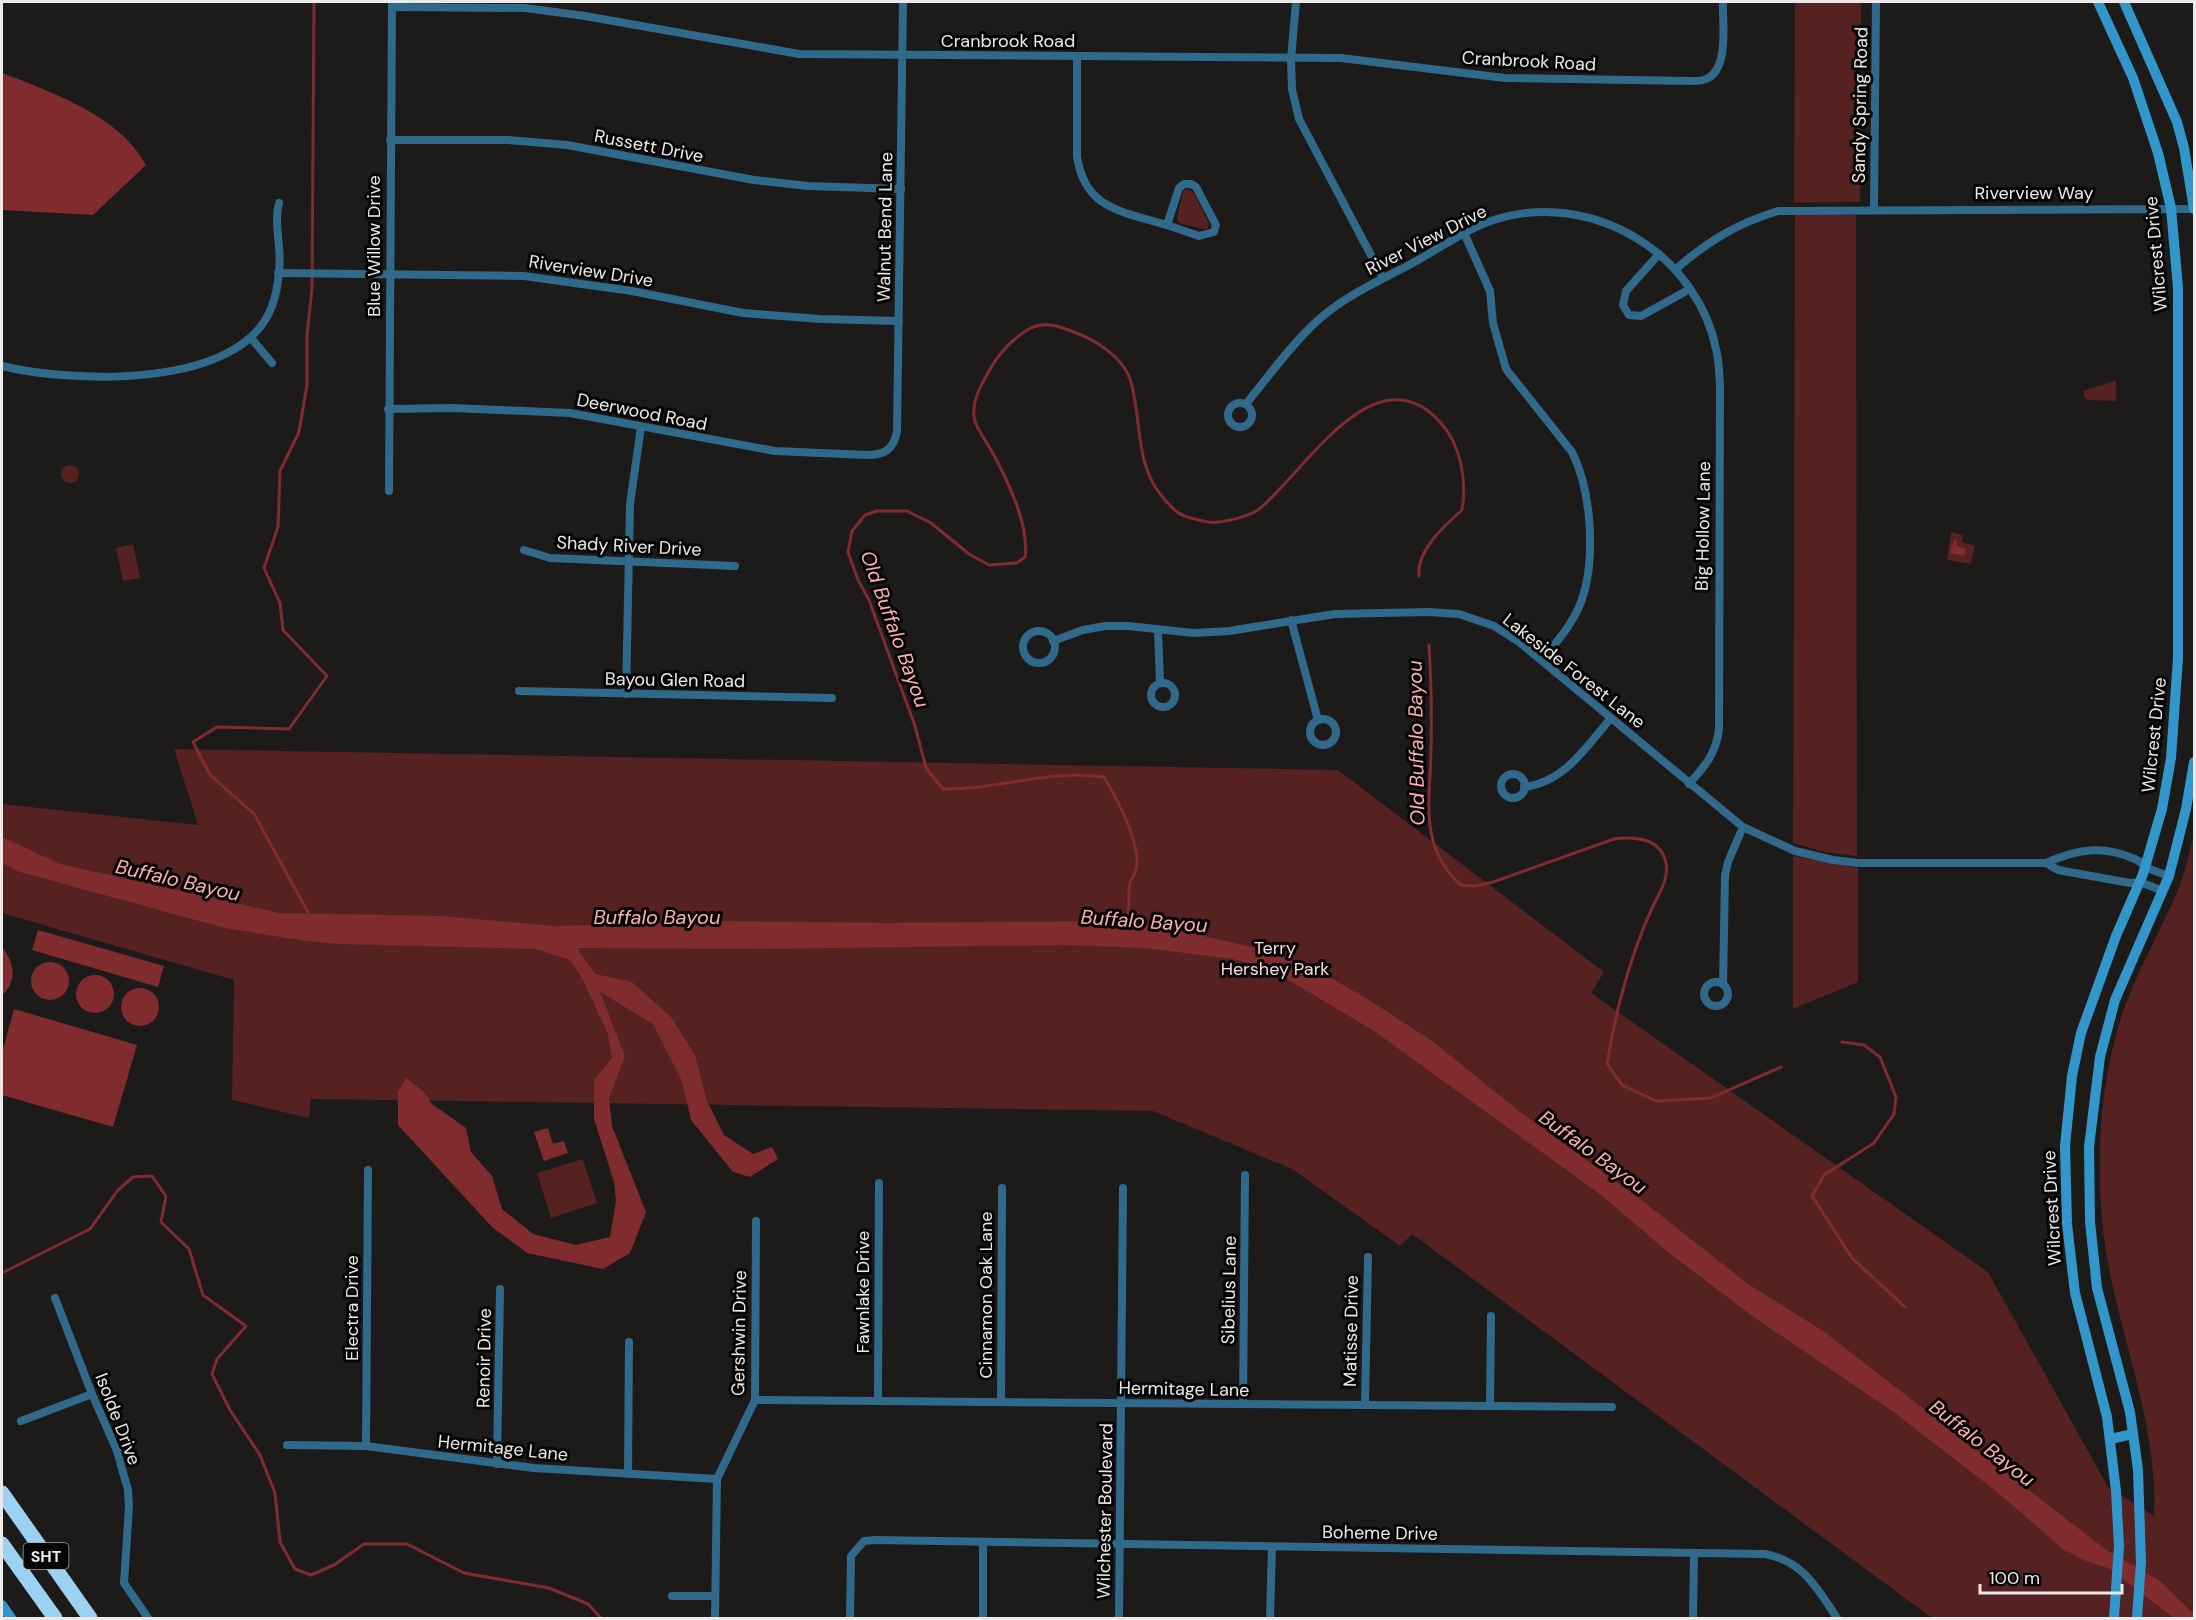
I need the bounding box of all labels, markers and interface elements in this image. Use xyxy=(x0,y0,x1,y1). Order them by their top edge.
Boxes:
street label: Sandy Spring Road xyxy=(1847,27,1873,183)
street label: Cranbrook Road xyxy=(941,29,1075,53)
street label: Cranbrook Road xyxy=(1461,45,1597,77)
street label: Russett Drive xyxy=(592,124,706,168)
street label: Walnut Bend Lane xyxy=(872,152,898,302)
street label: Blue Willow Drive xyxy=(362,175,386,317)
street label: Riverview Way xyxy=(1974,181,2094,205)
street label: Wilcrest Drive xyxy=(2139,195,2173,313)
street label: River View Drive xyxy=(1361,199,1491,281)
street label: Riverview Drive xyxy=(527,249,655,293)
street label: Deerwood Road xyxy=(575,388,709,436)
street label: Big Hollow Lane xyxy=(1690,461,1716,591)
street label: Shady River Drive xyxy=(556,530,702,562)
water label: Old Buffalo Bayou xyxy=(855,547,935,711)
street label: Lakeside Forest Lane xyxy=(1498,608,1650,734)
water label: Old Buffalo Bayou xyxy=(1402,660,1430,826)
street label: Bayou Glen Road xyxy=(605,667,745,693)
street label: Wilcrest Drive xyxy=(2136,676,2172,794)
water label: Buffalo Bayou xyxy=(113,853,243,907)
water label: Buffalo Bayou xyxy=(594,904,720,930)
water label: Buffalo Bayou xyxy=(1080,904,1208,938)
park label: Terry Hershey Park xyxy=(1221,936,1329,981)
water label: Buffalo Bayou xyxy=(1534,1104,1652,1200)
street label: Wilcrest Drive xyxy=(2037,1150,2067,1266)
street label: Cinnamon Oak Lane xyxy=(974,1212,998,1378)
street label: Fawnlake Drive xyxy=(851,1231,875,1353)
street label: Sibelius Lane xyxy=(1216,1236,1242,1344)
street label: Electra Drive xyxy=(340,1255,364,1361)
street label: Gershwin Drive xyxy=(726,1270,752,1396)
street label: Matisse Drive xyxy=(1338,1275,1364,1387)
street label: Renoir Drive xyxy=(471,1308,497,1408)
street label: Isolde Drive xyxy=(89,1369,147,1469)
street label: Hermitage Lane xyxy=(1118,1376,1250,1402)
water label: Buffalo Bayou xyxy=(1924,1394,2040,1492)
street label: Wilchester Boulevard xyxy=(1091,1423,1119,1599)
street label: Hermitage Lane xyxy=(437,1429,569,1467)
street label: Boheme Drive xyxy=(1322,1520,1438,1546)
road number: SHT xyxy=(24,1543,68,1569)
scale bar xyxy=(1980,1557,2122,1595)
text: 100 m xyxy=(1989,1566,2040,1590)

